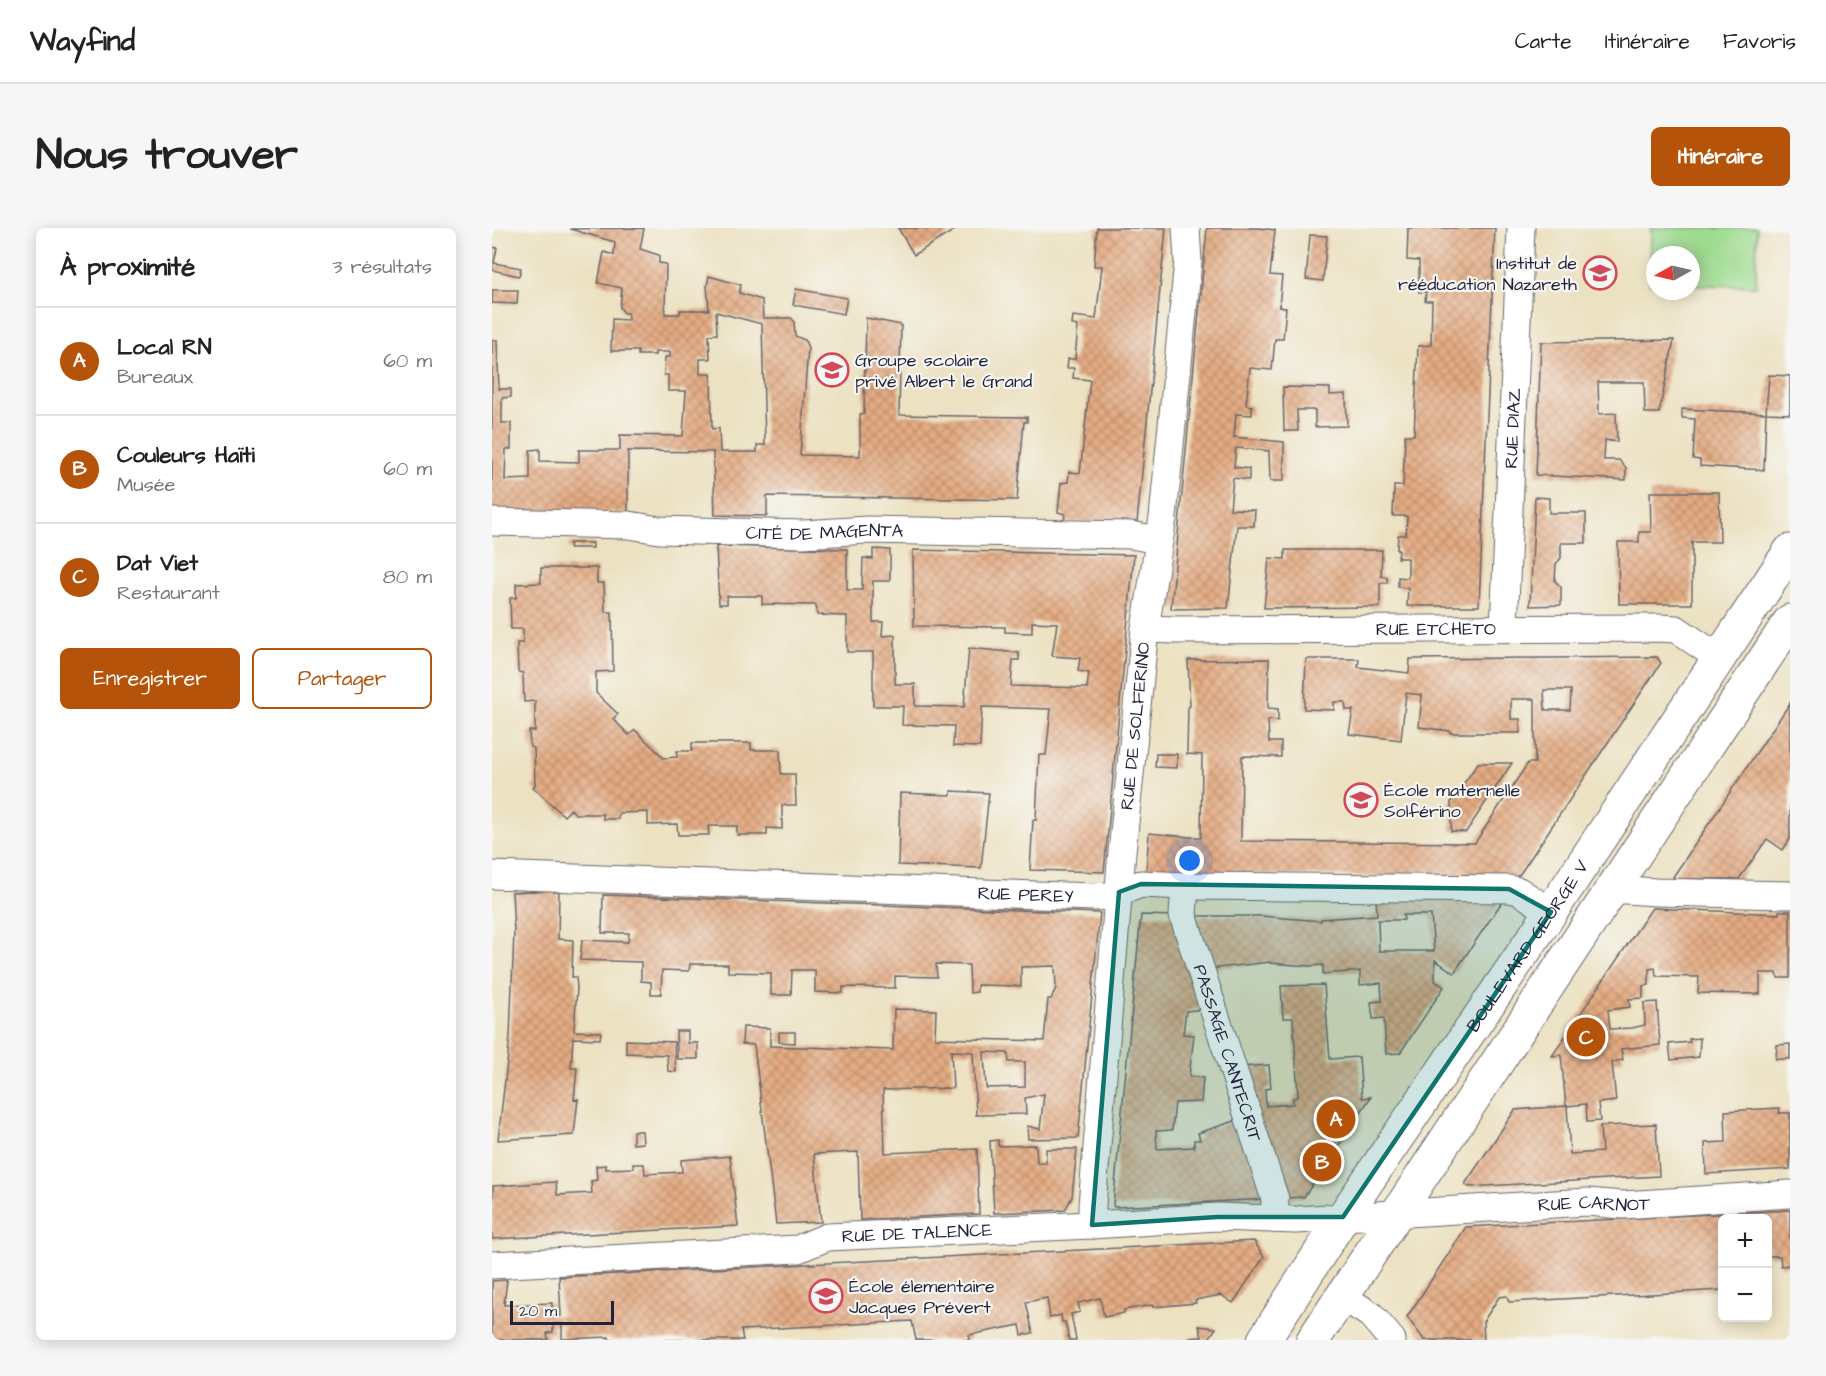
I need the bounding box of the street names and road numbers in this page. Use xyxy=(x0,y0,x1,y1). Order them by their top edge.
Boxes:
street label: RUE DIAZ xyxy=(1499,387,1527,469)
street label: CITÉ DE MAGENTA xyxy=(745,518,904,547)
street label: RUE ETCHETO xyxy=(1376,617,1496,642)
street label: RUE DE SOLFERINO xyxy=(1114,641,1157,811)
street label: BOULEVARD GEORGE V xyxy=(1461,856,1595,1037)
street label: RUE PEREY xyxy=(977,881,1074,909)
street label: PASSAGE CANTECRIT xyxy=(1187,961,1268,1146)
street label: RUE CARNOT xyxy=(1537,1190,1652,1218)
street label: RUE DE TALENCE xyxy=(841,1218,993,1249)

